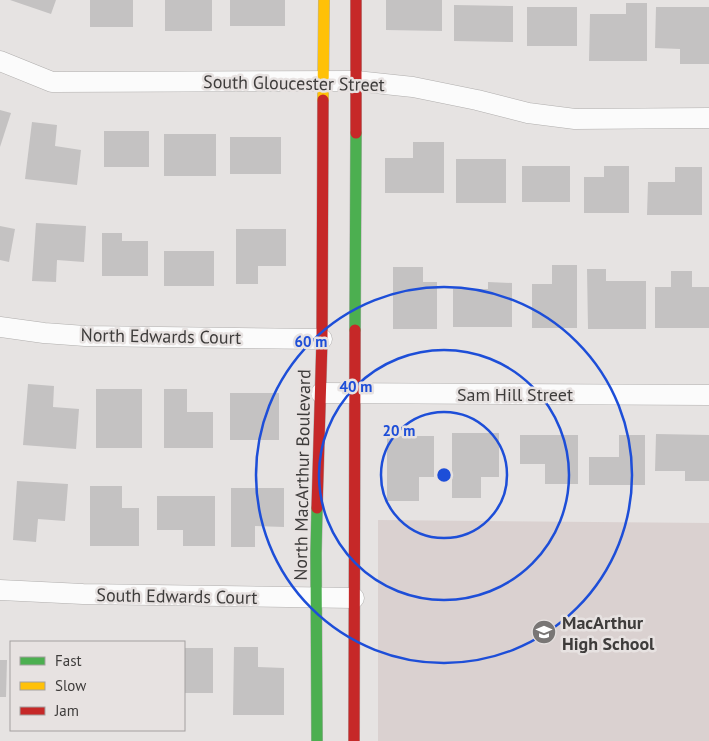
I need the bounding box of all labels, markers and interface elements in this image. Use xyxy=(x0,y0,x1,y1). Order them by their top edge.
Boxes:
street label: South Gloucester Street xyxy=(203,70,385,96)
street label: North Edwards Court xyxy=(80,323,242,349)
text: 60 m xyxy=(295,332,327,351)
street label: North MacArthur Boulevard xyxy=(289,369,315,581)
text: 40 m xyxy=(340,377,372,396)
street label: Sam Hill Street xyxy=(457,383,573,406)
text: 20 m xyxy=(383,421,415,440)
centre of rings xyxy=(435,466,453,484)
street label: South Edwards Court xyxy=(96,583,258,609)
place label: MacArthur High School xyxy=(562,611,655,655)
school or university icon: MacArthur High School xyxy=(531,619,557,645)
legend xyxy=(10,641,185,731)
text: Fast xyxy=(55,651,82,670)
text: Slow xyxy=(55,676,86,695)
text: Jam xyxy=(54,701,79,720)

